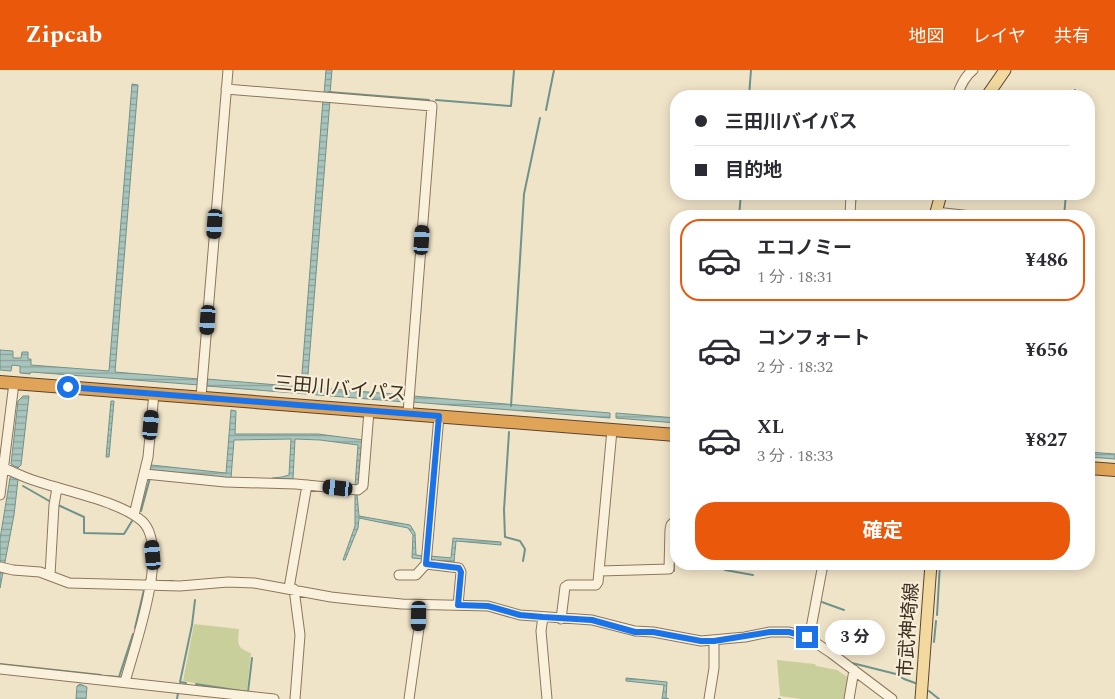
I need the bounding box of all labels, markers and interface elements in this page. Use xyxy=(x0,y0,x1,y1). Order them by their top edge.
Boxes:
text: Zipcab xyxy=(25,17,102,53)
text: 地図 xyxy=(909,23,945,50)
text: レイヤ xyxy=(973,23,1026,50)
text: 共有 xyxy=(1054,23,1090,50)
text: 三田川バイパス xyxy=(725,108,858,137)
text: 目的地 xyxy=(725,156,782,185)
car xyxy=(206,209,223,239)
car xyxy=(413,225,430,255)
text: エコノミー xyxy=(757,234,852,263)
icon: car xyxy=(697,238,742,283)
text: ¥486 xyxy=(1025,246,1068,275)
text: 1 分 · 18:31 xyxy=(757,265,833,289)
car xyxy=(199,305,216,335)
text: コンフォート xyxy=(757,324,870,353)
icon: car xyxy=(697,328,742,373)
text: ¥656 xyxy=(1025,336,1068,365)
text: 2 分 · 18:32 xyxy=(757,355,833,379)
street label: 三田川バイパス xyxy=(273,369,407,409)
route start xyxy=(57,376,79,398)
car xyxy=(142,409,159,441)
text: XL xyxy=(757,413,784,442)
icon: car xyxy=(697,418,742,463)
text: ¥827 xyxy=(1025,426,1068,455)
text: 3 分 · 18:33 xyxy=(757,444,833,468)
car xyxy=(322,479,353,497)
button: 確定 xyxy=(695,502,1070,560)
car xyxy=(144,539,161,571)
street label: 市武神埼線 xyxy=(891,582,927,678)
car xyxy=(411,601,426,631)
callout: 3 分 xyxy=(824,620,884,654)
text: 3 分 xyxy=(841,625,869,649)
route end xyxy=(796,626,818,648)

